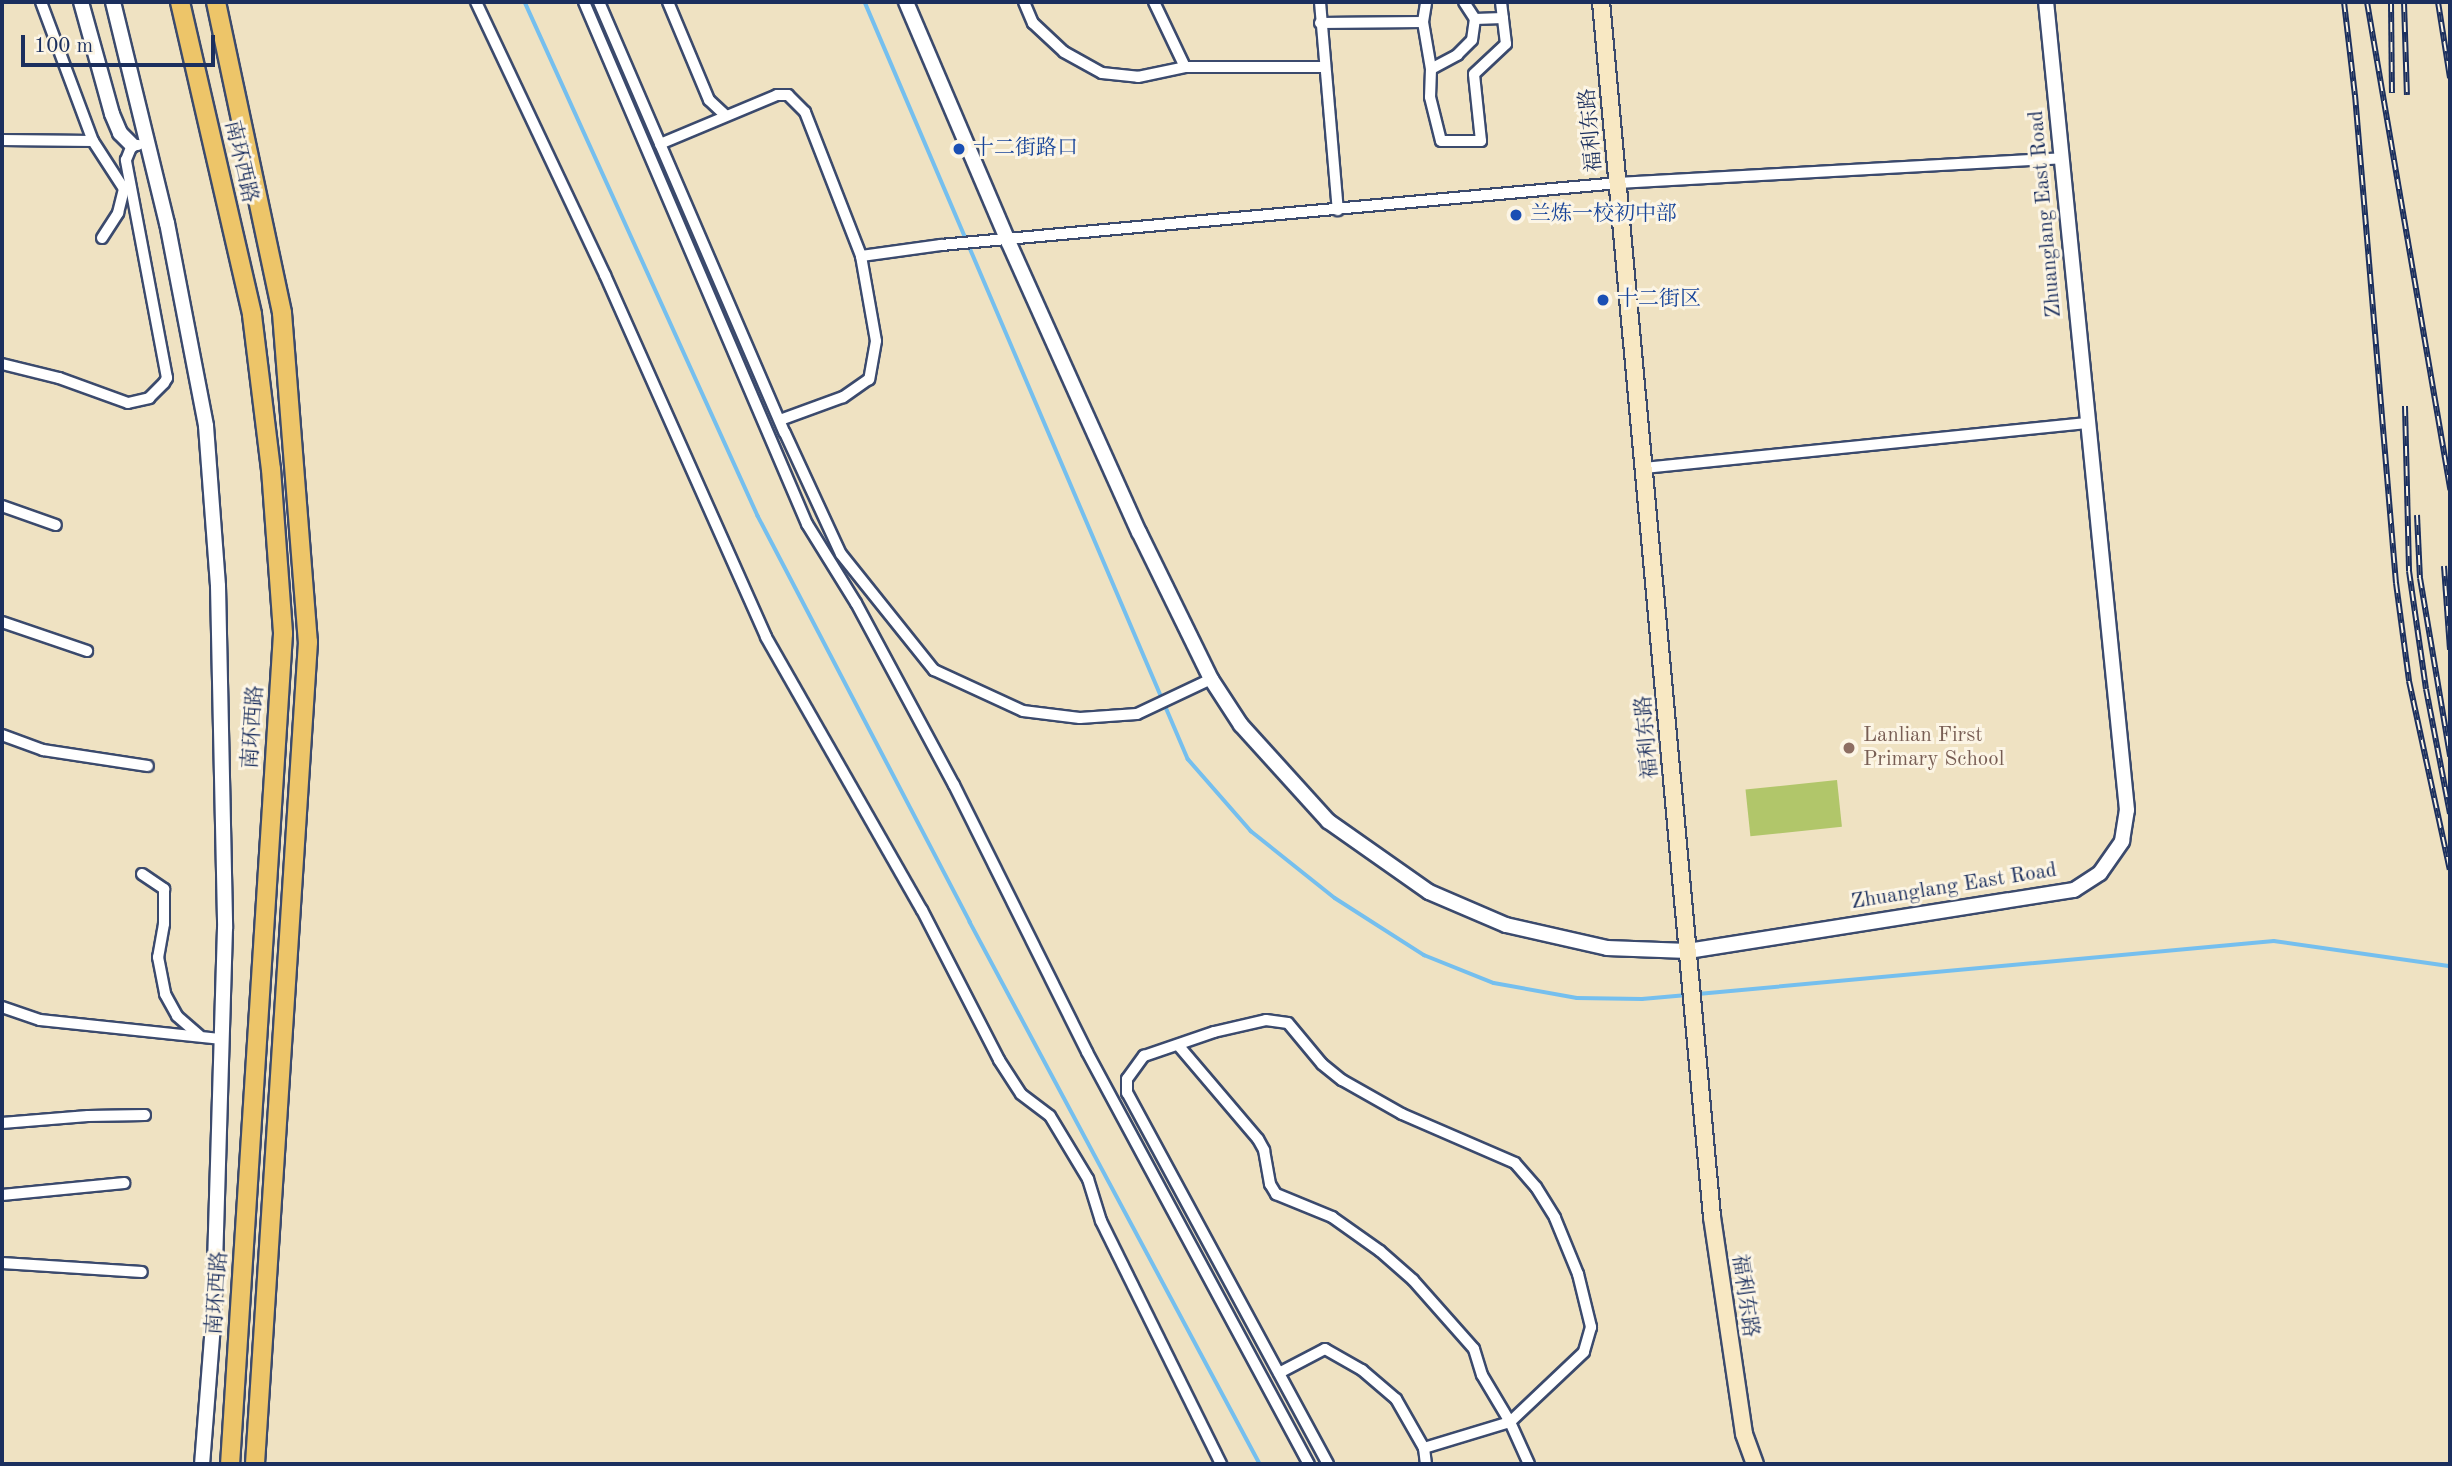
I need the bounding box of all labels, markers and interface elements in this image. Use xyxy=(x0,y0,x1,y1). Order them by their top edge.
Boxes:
scale bar xyxy=(24,21,219,65)
text: 100 m xyxy=(34,36,93,57)
street label: 福利东路 xyxy=(1576,87,1608,173)
street label: Zhuanglang East Road xyxy=(2024,109,2068,319)
street label: 南环西路 xyxy=(218,118,262,206)
place label: 十二街路口 xyxy=(973,136,1078,162)
marker: 十二街路口 xyxy=(951,141,967,157)
place label: 兰炼一校初中部 xyxy=(1530,202,1677,228)
marker: 兰炼一校初中部 xyxy=(1508,207,1524,223)
place label: 十二街区 xyxy=(1617,287,1701,313)
marker: 十二街区 xyxy=(1595,292,1611,308)
street label: 南环西路 xyxy=(239,684,269,770)
street label: 福利东路 xyxy=(1632,694,1664,780)
place label: Lanlian First Primary School xyxy=(1863,723,2004,773)
marker: Lanlian First Primary School xyxy=(1841,740,1857,756)
street label: Zhuanglang East Road xyxy=(1849,858,2059,916)
street label: 南环西路 xyxy=(203,1250,233,1336)
street label: 福利东路 xyxy=(1726,1253,1762,1339)

